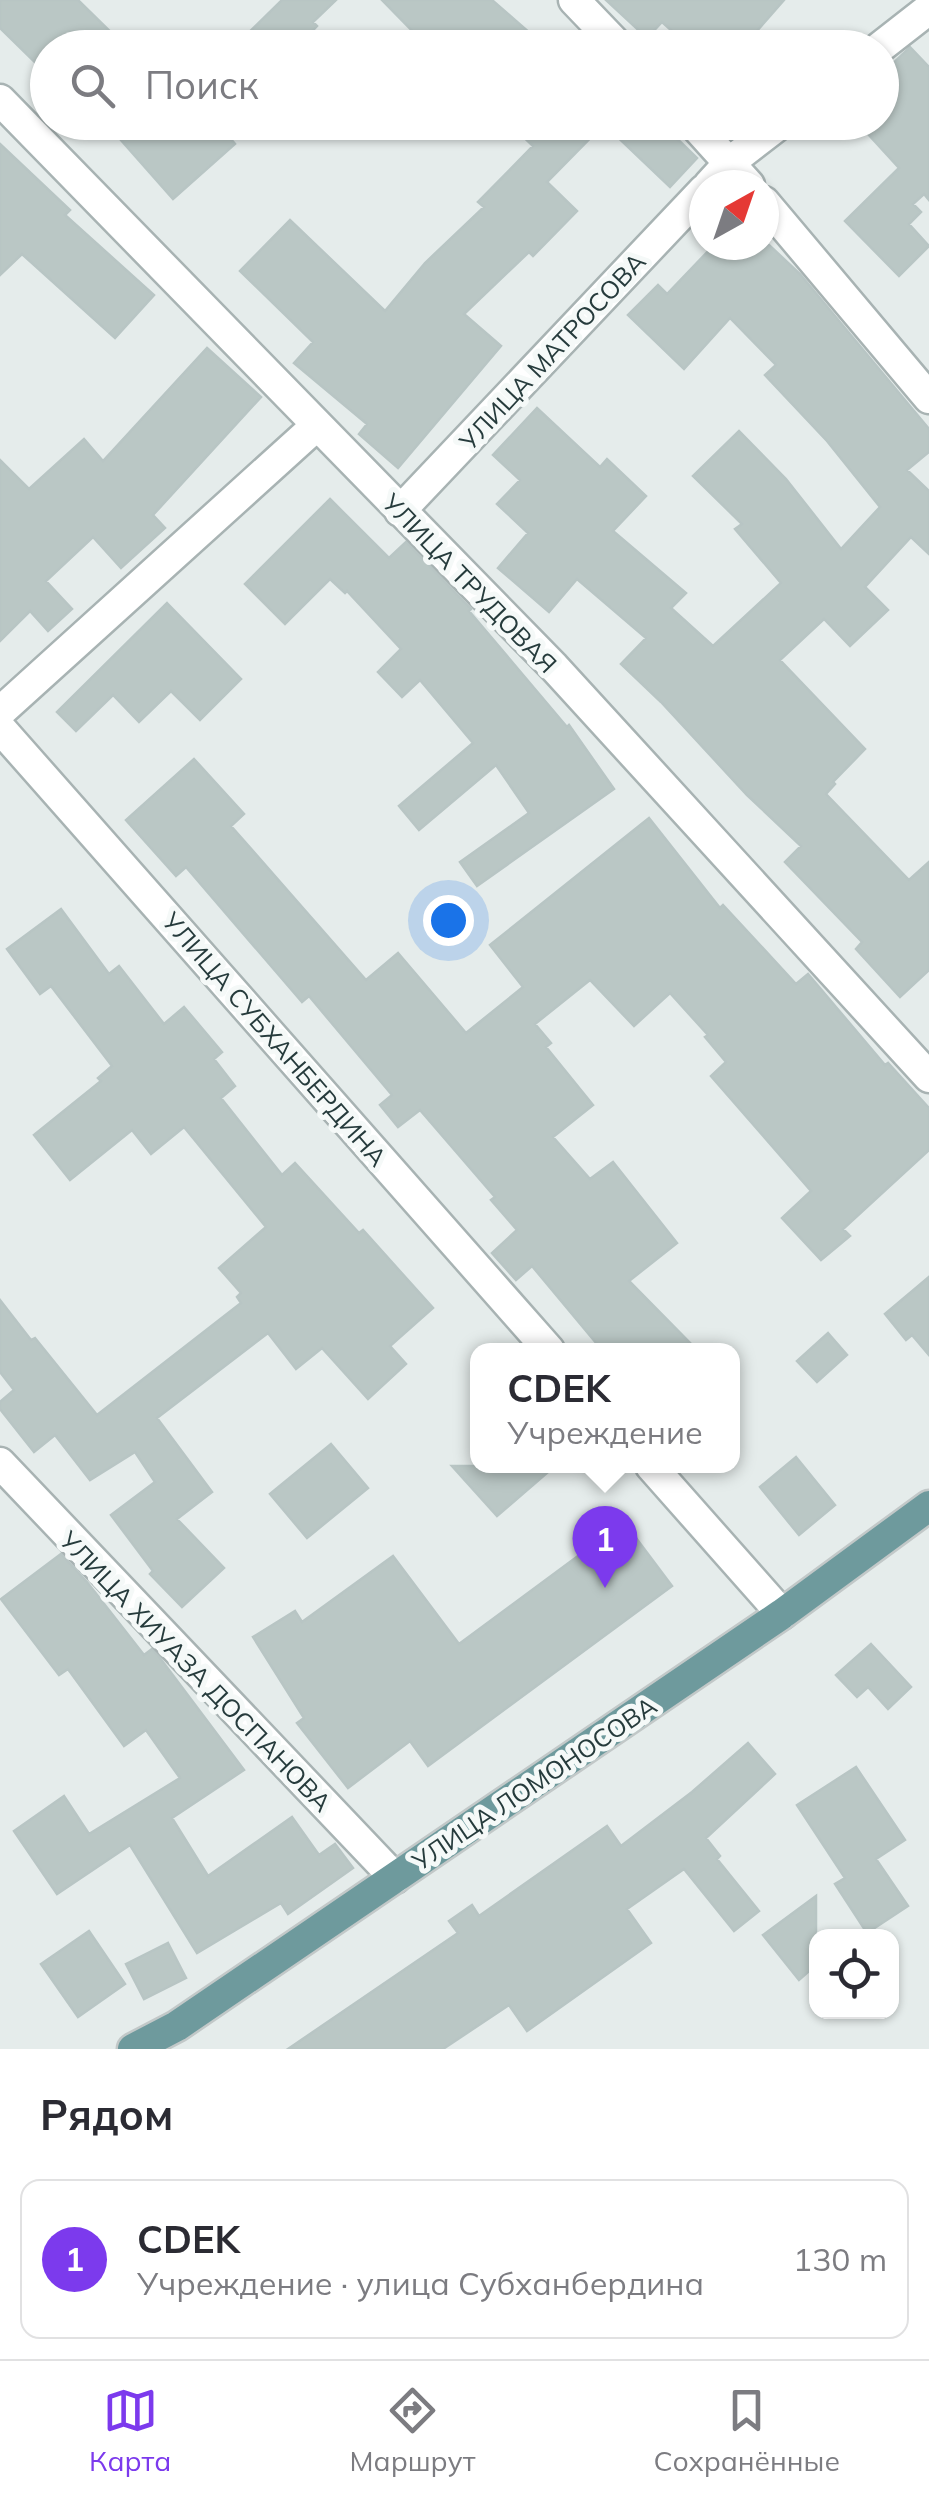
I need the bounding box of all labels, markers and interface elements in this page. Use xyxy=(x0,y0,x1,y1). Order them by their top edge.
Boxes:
search box xyxy=(30,30,899,140)
icon: search xyxy=(65,58,120,113)
text: Поиск xyxy=(145,61,258,109)
north arrow xyxy=(689,170,779,260)
street label: УЛИЦА МАТРОСОВА xyxy=(452,246,652,457)
street label: УЛИЦА ТРУДОВАЯ xyxy=(376,486,564,679)
your location xyxy=(423,895,474,946)
street label: УЛИЦА СУБХАНБЕРДИНА xyxy=(156,905,394,1172)
popup xyxy=(470,1343,740,1473)
text: CDEK xyxy=(507,1364,610,1412)
text: Учреждение xyxy=(507,1412,703,1452)
pin: 1 xyxy=(572,1506,638,1588)
street label: УЛИЦА ХИУАЗА ДОСПАНОВА xyxy=(53,1524,338,1818)
street label: УЛИЦА ЛОМОНОСОВА xyxy=(405,1690,662,1877)
map controls xyxy=(809,1929,899,2019)
button: locate xyxy=(809,1929,899,2019)
text: Рядом xyxy=(40,2088,173,2141)
text: CDEK xyxy=(137,2215,240,2263)
text: 1 xyxy=(65,2239,84,2279)
text: 130 m xyxy=(793,2239,887,2279)
text: Учреждение · улица Субханбердина xyxy=(137,2263,704,2303)
tab: Карта xyxy=(89,2383,171,2478)
tab: Маршрут xyxy=(350,2383,475,2478)
tab: Сохранённые xyxy=(654,2383,840,2478)

